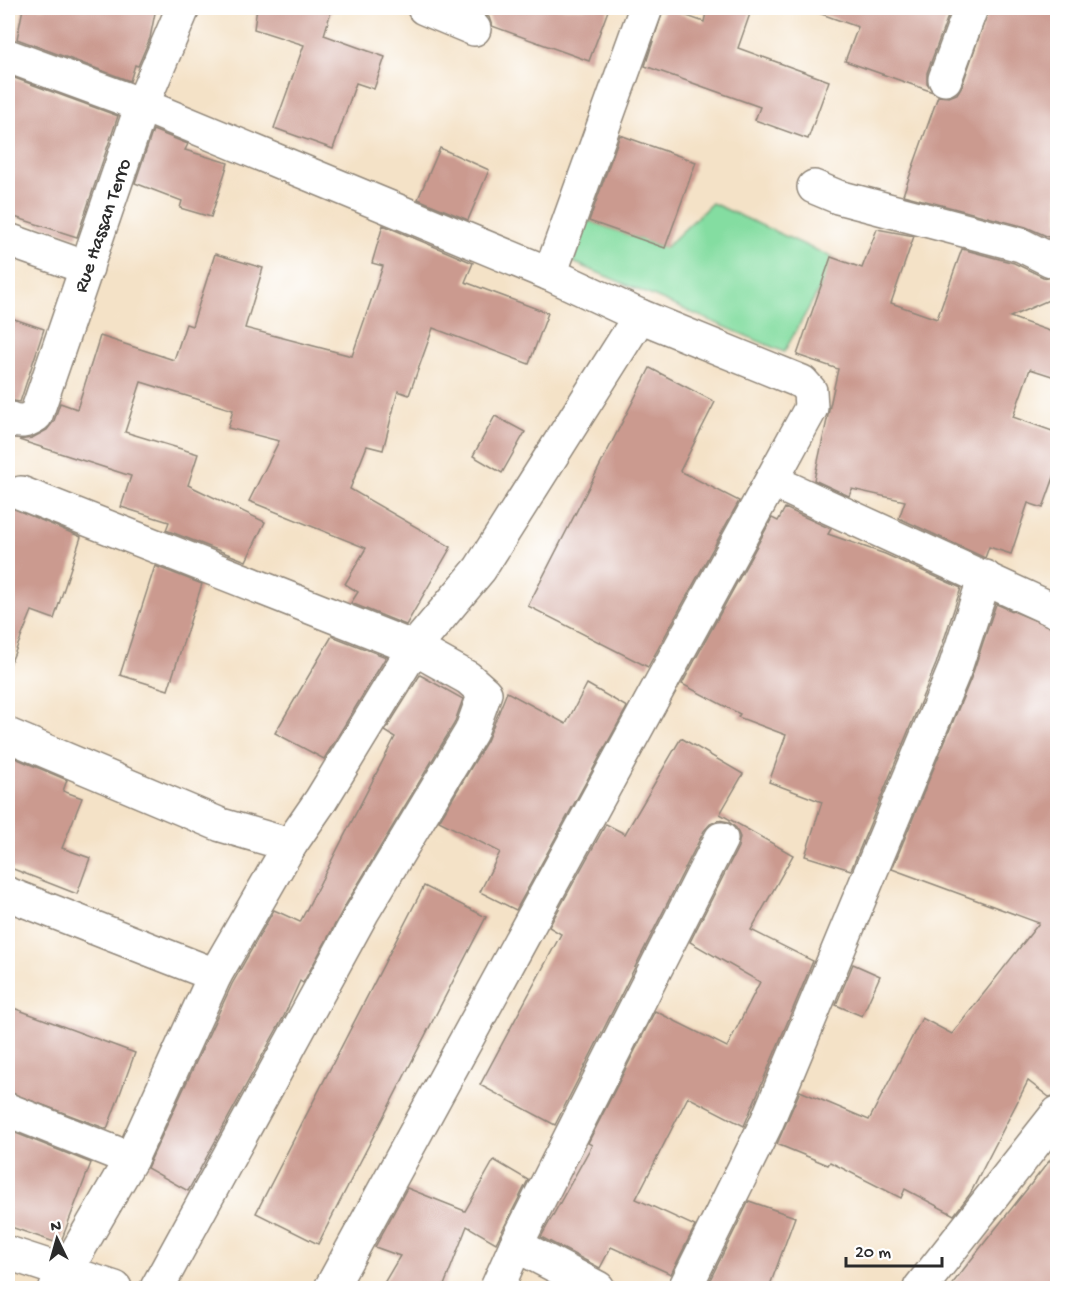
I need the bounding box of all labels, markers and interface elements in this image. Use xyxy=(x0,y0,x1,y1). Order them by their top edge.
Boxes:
street label: Rue Hassan Terro xyxy=(71,156,138,296)
north arrow xyxy=(27,1209,87,1269)
text: N xyxy=(50,1218,63,1237)
scale bar xyxy=(846,1230,942,1268)
text: 20 m xyxy=(855,1243,891,1264)

